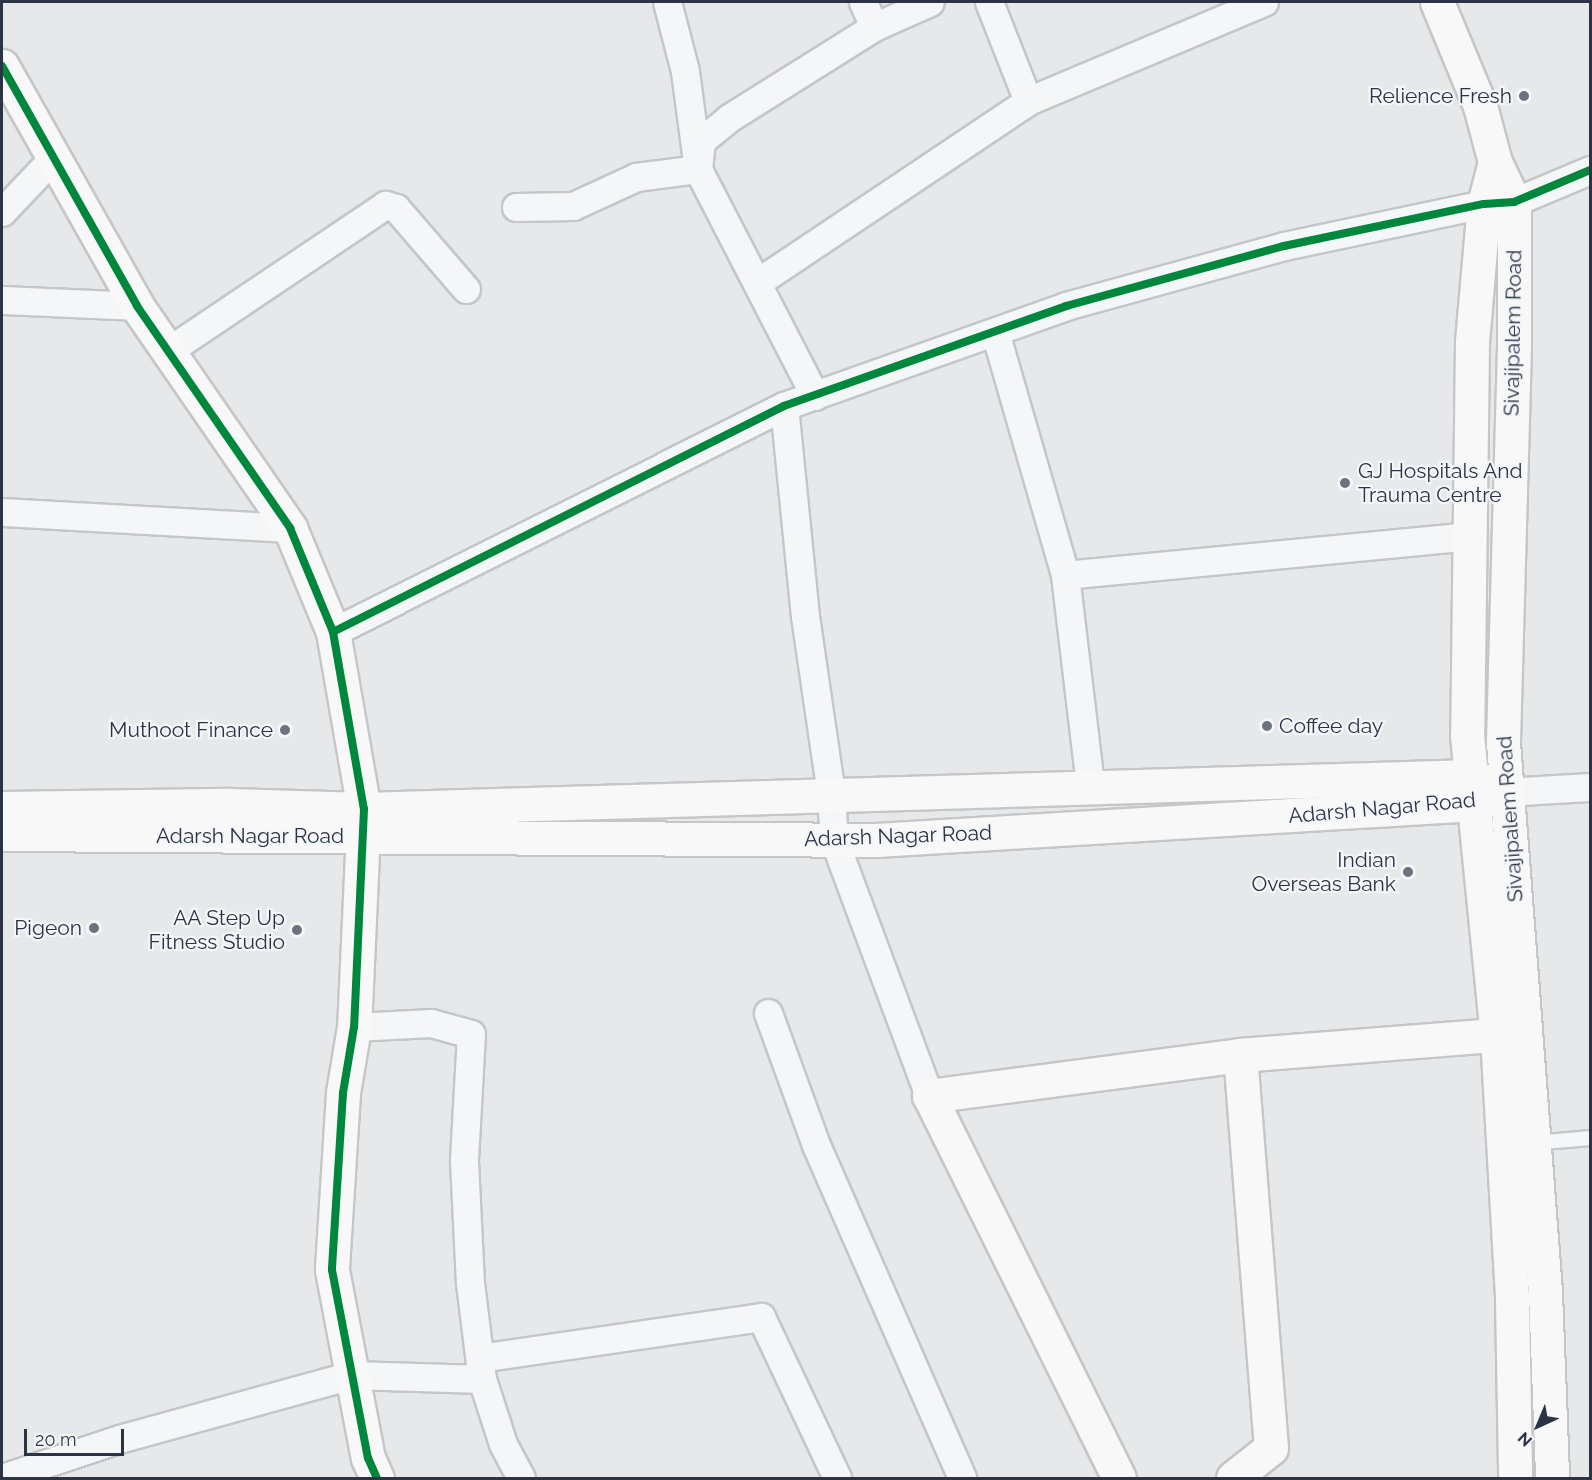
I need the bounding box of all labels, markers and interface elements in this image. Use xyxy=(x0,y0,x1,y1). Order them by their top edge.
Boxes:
place label: Relience Fresh xyxy=(1369,83,1512,109)
marker: Relience Fresh xyxy=(1517,89,1531,103)
street label: Sivajipalem Road xyxy=(1499,250,1527,416)
place label: GJ Hospitals And Trauma Centre xyxy=(1358,458,1523,508)
marker: GJ Hospitals And Trauma Centre xyxy=(1336,474,1354,492)
place label: Coffee day xyxy=(1279,713,1383,739)
place label: Muthoot Finance xyxy=(109,717,273,743)
marker: Coffee day xyxy=(1260,719,1274,733)
marker: Muthoot Finance xyxy=(278,723,292,737)
street label: Sivajipalem Road xyxy=(1492,735,1528,903)
street label: Adarsh Nagar Road xyxy=(1287,787,1477,829)
street label: Adarsh Nagar Road xyxy=(803,820,993,852)
street label: Adarsh Nagar Road xyxy=(156,823,344,849)
place label: Indian Overseas Bank xyxy=(1251,847,1396,897)
marker: Indian Overseas Bank xyxy=(1401,865,1415,879)
place label: AA Step Up Fitness Studio xyxy=(149,905,285,955)
place label: Pigeon xyxy=(14,915,82,941)
marker: Pigeon xyxy=(87,921,101,935)
marker: AA Step Up Fitness Studio xyxy=(290,923,304,937)
north arrow xyxy=(1508,1396,1568,1456)
scale bar xyxy=(27,1417,128,1455)
text: N xyxy=(1514,1428,1536,1450)
text: 20 m xyxy=(35,1429,77,1450)

